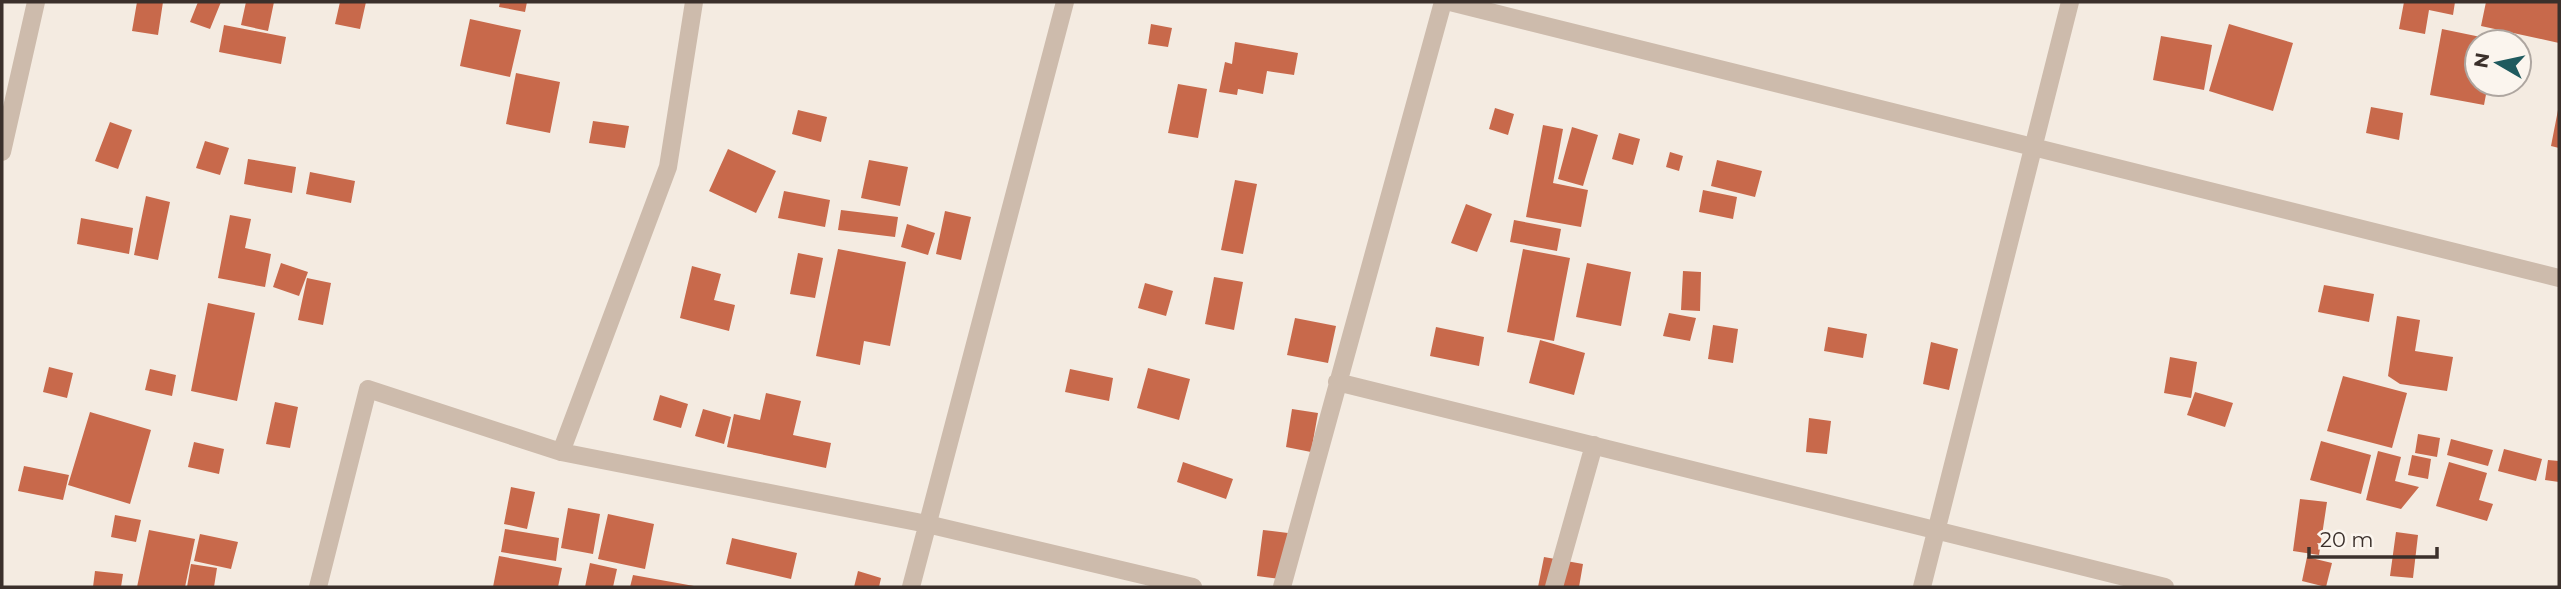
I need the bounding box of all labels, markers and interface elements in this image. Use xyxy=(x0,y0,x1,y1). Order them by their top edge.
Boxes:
north arrow xyxy=(2463,28,2533,98)
text: N xyxy=(2469,51,2494,70)
scale bar xyxy=(2309,516,2437,560)
text: 20 m xyxy=(2320,527,2374,552)

